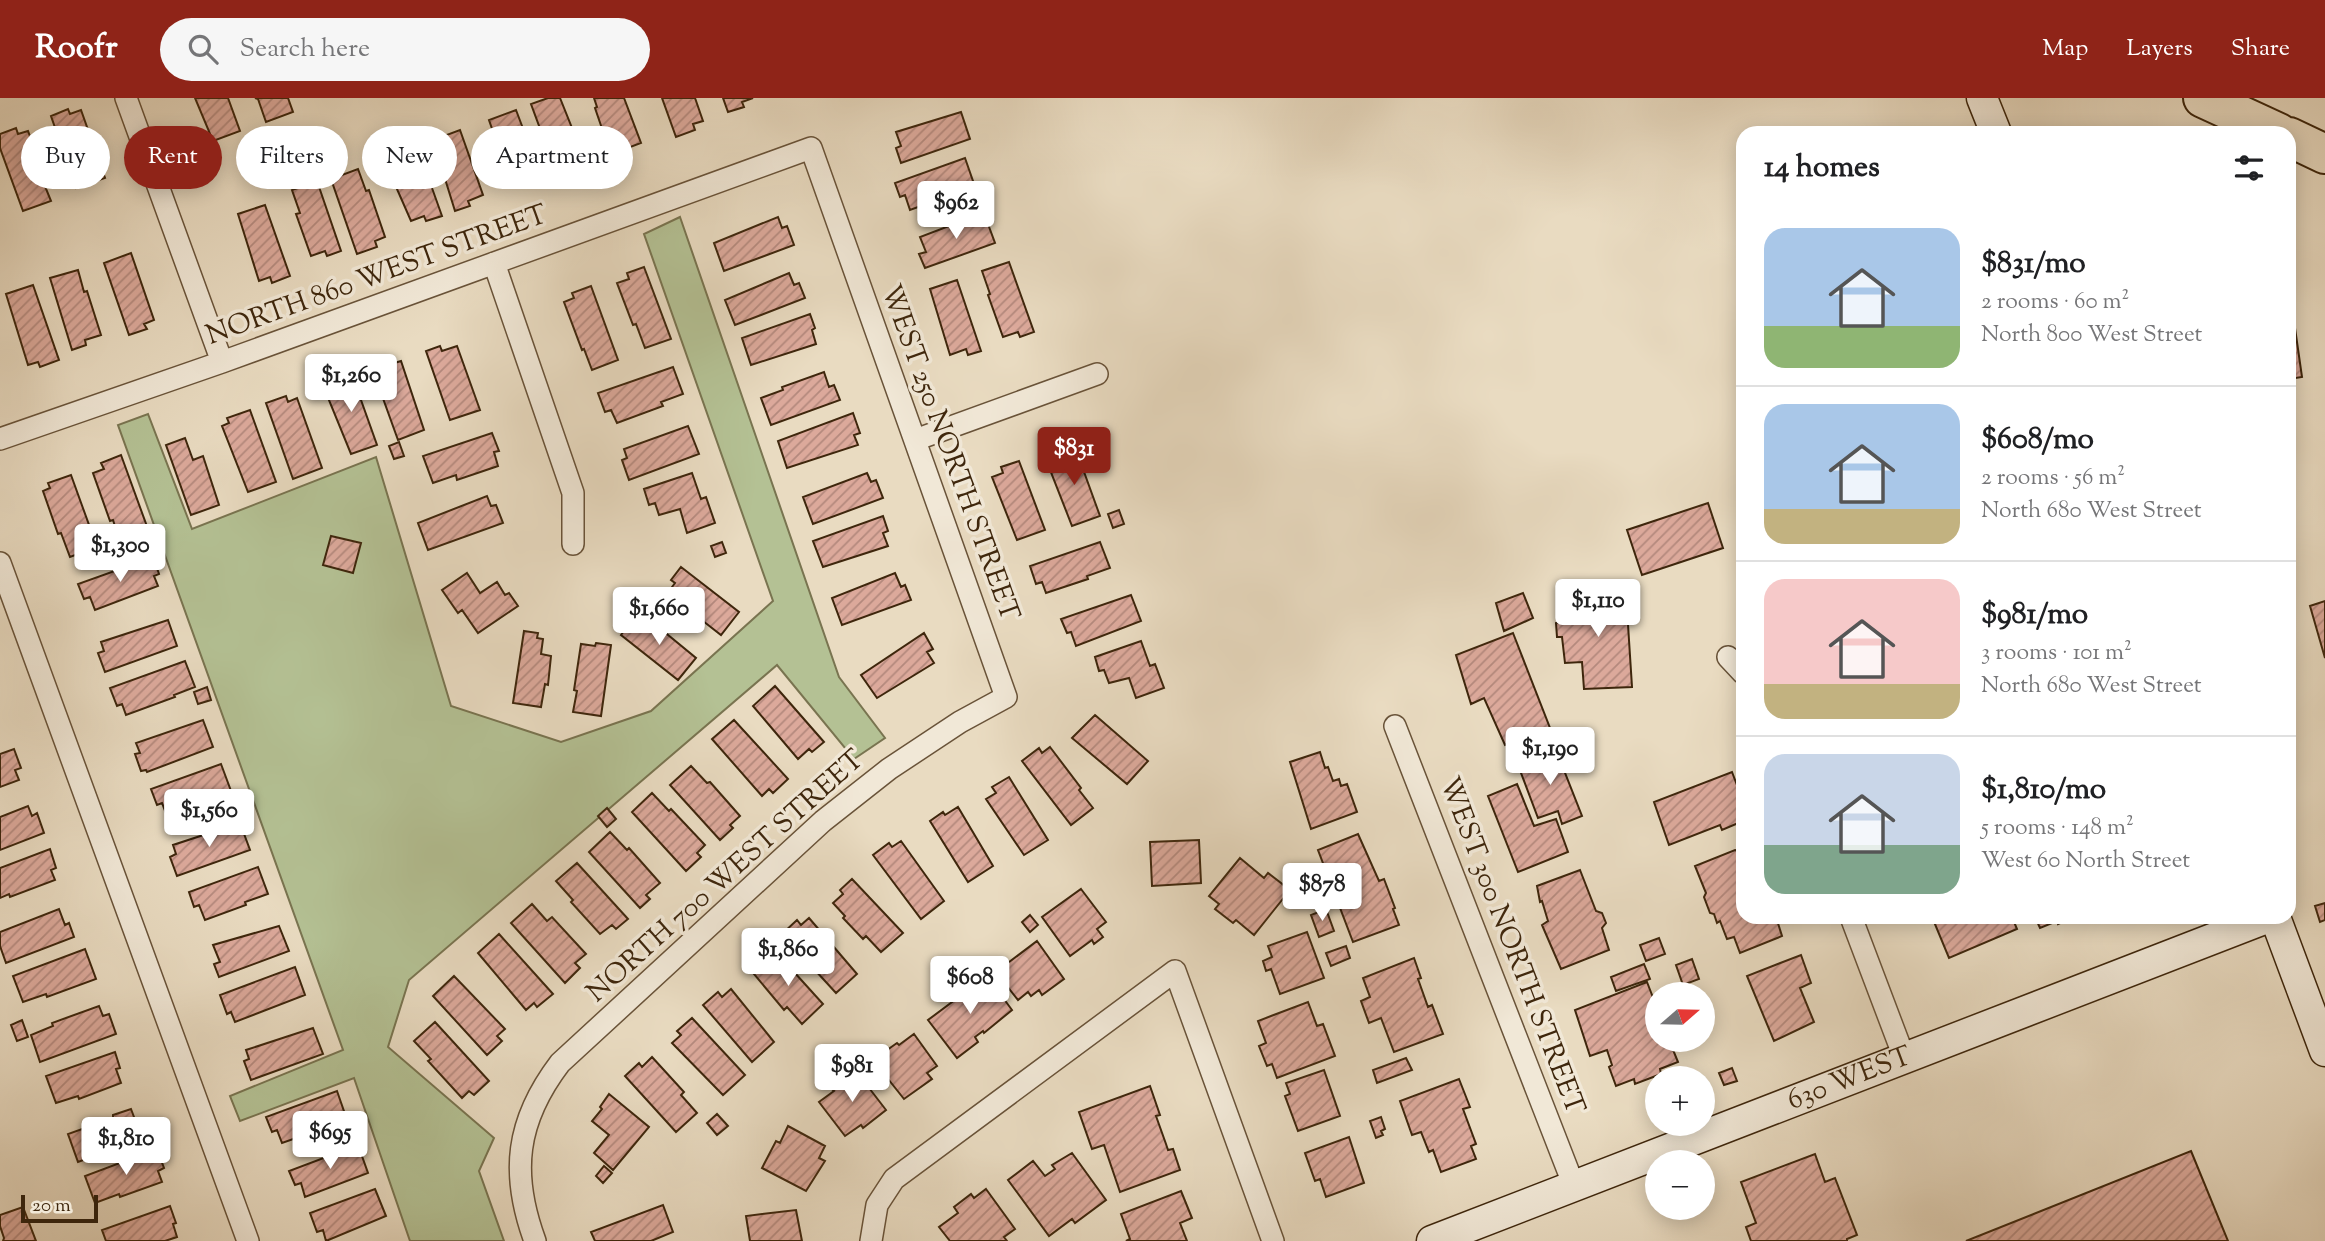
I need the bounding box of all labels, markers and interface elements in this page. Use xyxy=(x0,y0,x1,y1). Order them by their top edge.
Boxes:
search box xyxy=(160,18,650,81)
text: Roofr xyxy=(35,25,118,73)
icon: search xyxy=(184,30,222,68)
text: Search here xyxy=(240,31,370,68)
text: Map xyxy=(2042,32,2088,66)
text: Layers xyxy=(2126,32,2193,66)
text: Share xyxy=(2231,32,2290,66)
chip: Buy xyxy=(21,126,110,189)
chip: Rent xyxy=(124,126,222,189)
chip: Filters xyxy=(236,126,348,189)
chip: New xyxy=(362,126,457,189)
chip: Apartment xyxy=(471,126,633,189)
text: 14 homes xyxy=(1764,147,1880,190)
icon: filters xyxy=(2230,149,2268,187)
pin: $962 xyxy=(915,181,997,241)
text: $962 xyxy=(933,187,979,220)
street label: NORTH 860 WEST STREET xyxy=(201,195,554,356)
text: $831/mo xyxy=(1981,243,2086,286)
icon: home xyxy=(1820,256,1904,340)
street label: WEST 250 NORTH STREET xyxy=(869,279,1029,627)
text: 2 rooms · 60 m² xyxy=(1981,286,2129,319)
text: North 800 West Street xyxy=(1981,319,2202,352)
pin: $1,260 xyxy=(294,354,408,414)
text: $1,260 xyxy=(321,360,381,393)
text: $608/mo xyxy=(1981,419,2094,462)
pin: $831 xyxy=(1033,428,1115,487)
icon: home xyxy=(1820,432,1904,516)
text: $831 xyxy=(1054,433,1094,466)
text: 2 rooms · 56 m² xyxy=(1981,462,2125,495)
text: North 680 West Street xyxy=(1981,495,2202,528)
pin: $1,300 xyxy=(63,524,177,584)
text: $1,300 xyxy=(90,530,150,563)
pin: $1,110 xyxy=(1541,580,1655,639)
text: $1,110 xyxy=(1571,585,1625,618)
pin: $1,660 xyxy=(602,588,716,647)
text: $1,660 xyxy=(629,593,689,626)
text: $981/mo xyxy=(1981,594,2088,637)
icon: home xyxy=(1820,607,1904,691)
text: 3 rooms · 101 m² xyxy=(1981,637,2132,670)
text: North 680 West Street xyxy=(1981,670,2202,703)
pin: $1,190 xyxy=(1493,728,1607,787)
text: $1,190 xyxy=(1522,733,1578,766)
street label: NORTH 700 WEST STREET xyxy=(578,741,874,1013)
text: $1,810/mo xyxy=(1981,769,2106,812)
street label: WEST 300 NORTH STREET xyxy=(1428,771,1594,1121)
icon: home xyxy=(1820,782,1904,866)
pin: $1,560 xyxy=(152,790,266,849)
text: $1,560 xyxy=(180,795,238,828)
text: 5 rooms · 148 m² xyxy=(1981,812,2134,845)
text: West 60 North Street xyxy=(1981,845,2190,878)
pin: $878 xyxy=(1281,864,1363,923)
text: $878 xyxy=(1299,869,1345,902)
pin: $1,860 xyxy=(731,928,845,988)
text: $1,860 xyxy=(758,934,818,967)
pin: $608 xyxy=(929,956,1011,1016)
text: $608 xyxy=(946,962,994,995)
north arrow xyxy=(1645,982,1715,1052)
map controls xyxy=(1645,982,1715,1220)
street label: 630 WEST xyxy=(1782,1037,1918,1121)
pin: $981 xyxy=(811,1044,893,1104)
text: $981 xyxy=(831,1050,873,1083)
button: + xyxy=(1645,1066,1715,1136)
pin: $695 xyxy=(289,1112,371,1171)
text: $695 xyxy=(309,1117,351,1150)
pin: $1,810 xyxy=(69,1118,183,1177)
text: $1,810 xyxy=(97,1123,155,1156)
button: − xyxy=(1645,1150,1715,1220)
scale bar xyxy=(21,1192,98,1224)
text: 20 m xyxy=(32,1193,71,1220)

